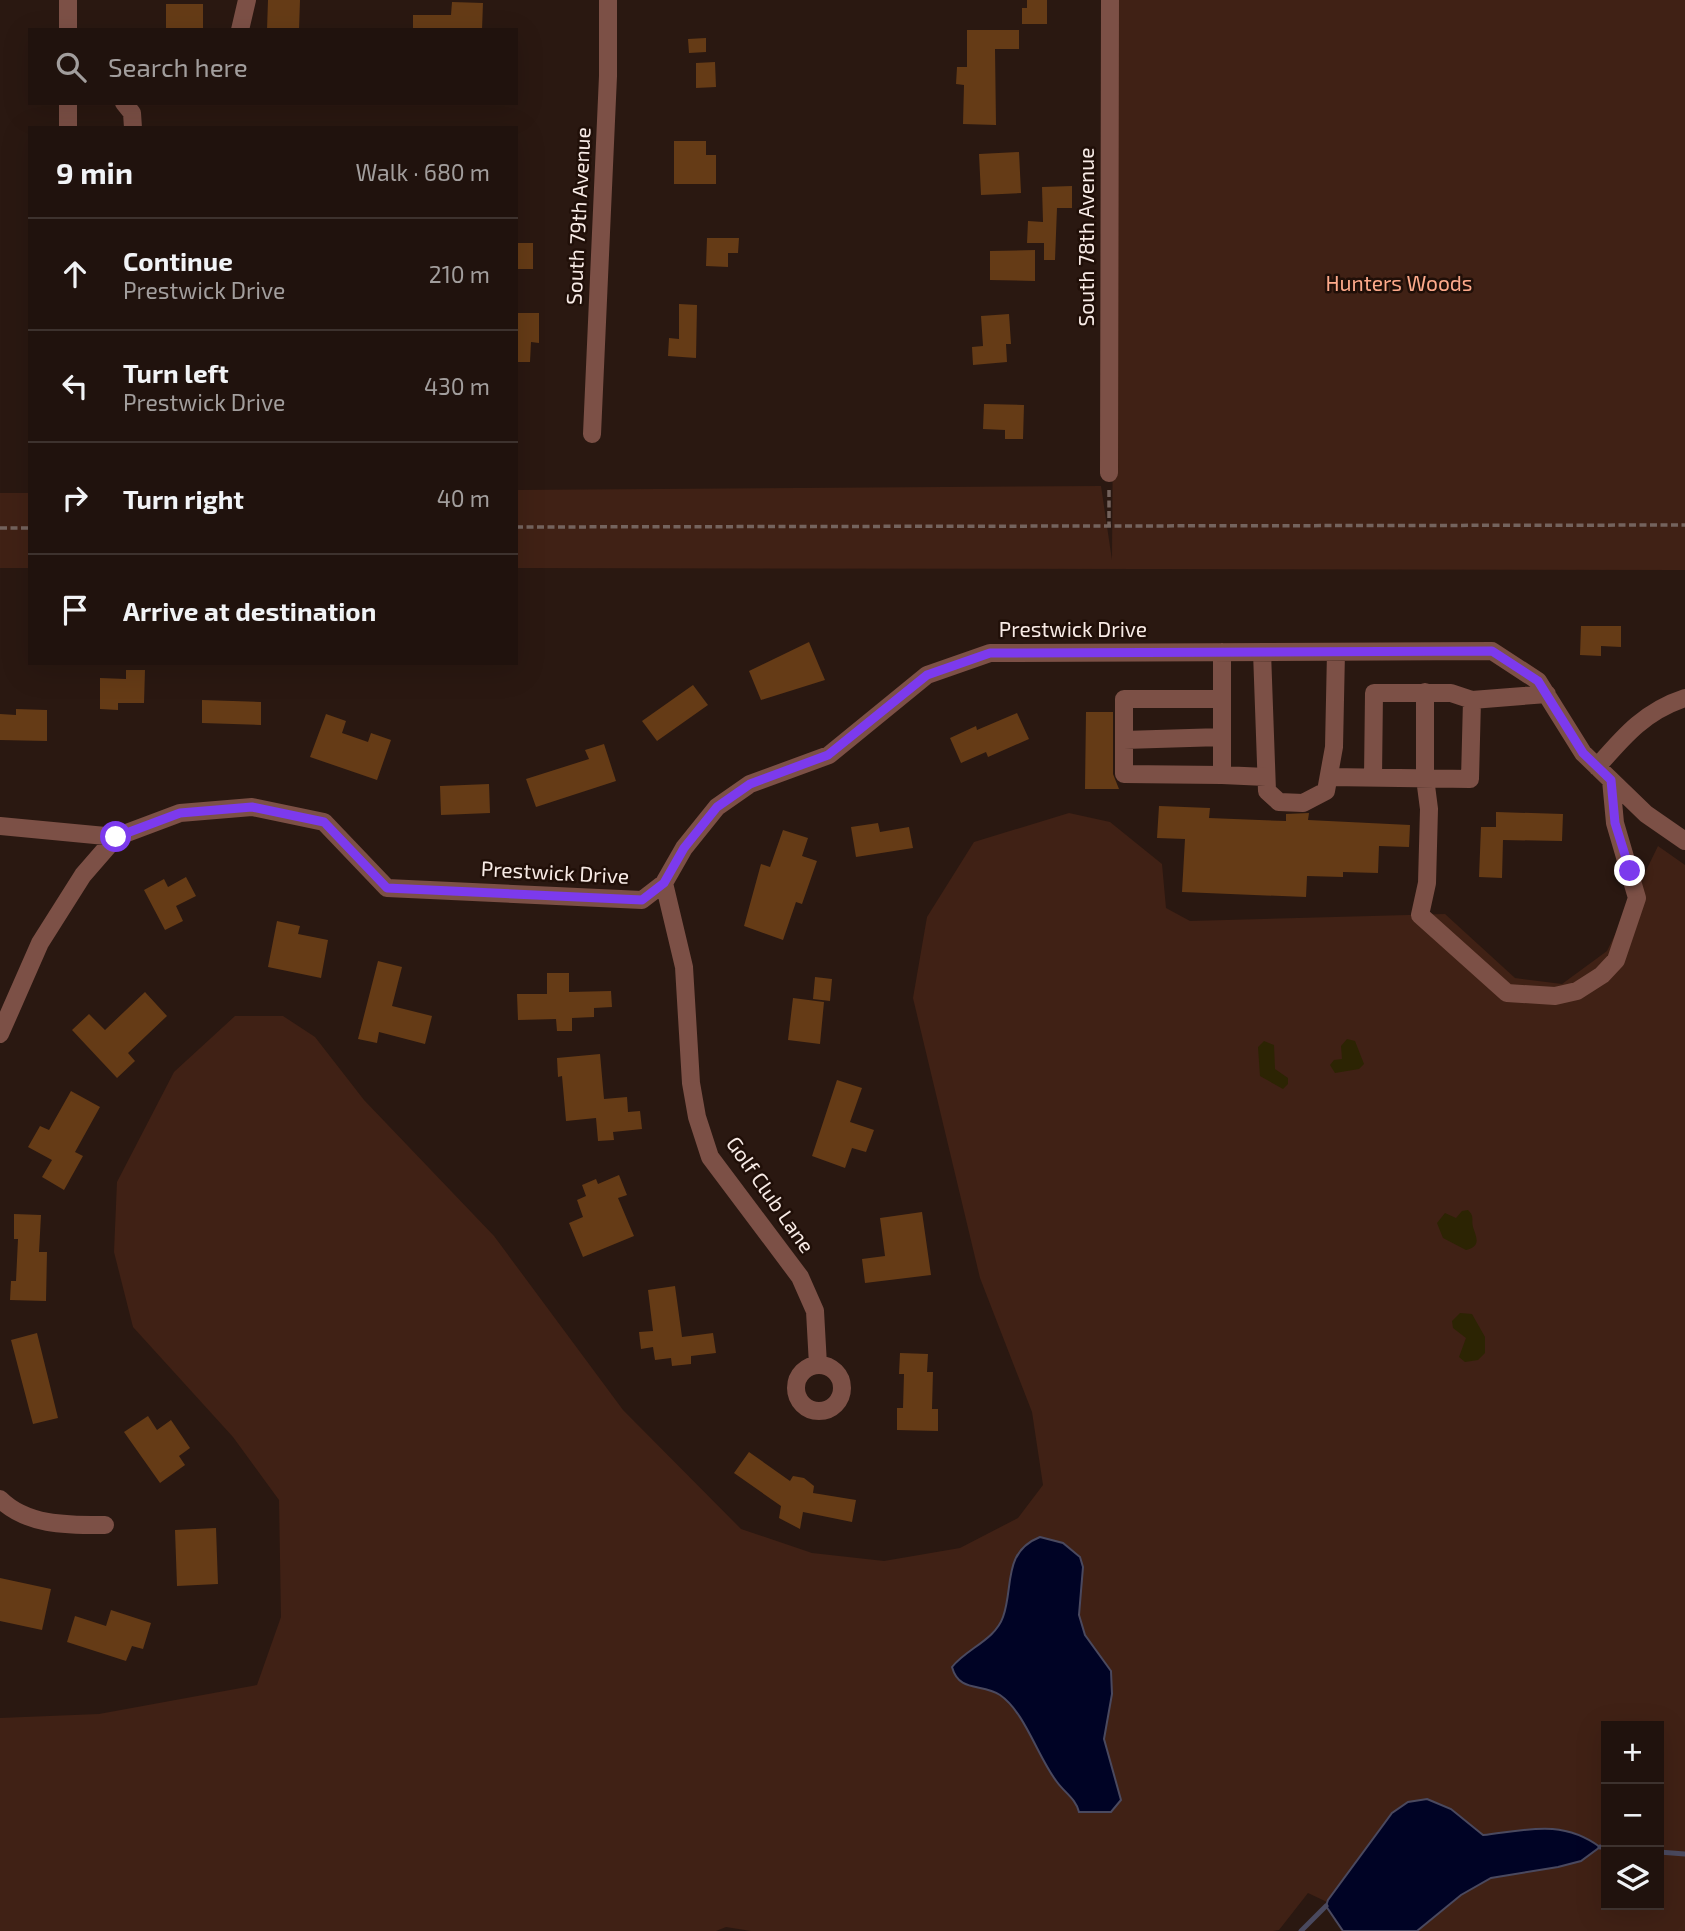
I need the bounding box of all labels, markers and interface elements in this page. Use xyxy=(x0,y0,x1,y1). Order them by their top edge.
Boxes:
search box xyxy=(28,28,518,105)
icon: search xyxy=(52,48,90,86)
text: Search here xyxy=(108,51,248,82)
street label: South 79th Avenue xyxy=(560,126,595,306)
street label: South 78th Avenue xyxy=(1073,148,1098,326)
text: 9 min xyxy=(56,154,133,190)
text: Walk · 680 m xyxy=(356,158,490,186)
text: Continue xyxy=(123,245,233,276)
icon: ahead xyxy=(56,255,94,293)
text: 210 m xyxy=(429,260,490,288)
park label: Hunters Woods xyxy=(1325,270,1473,295)
text: Prestwick Drive xyxy=(123,276,285,304)
text: Turn left xyxy=(123,357,229,388)
icon: left xyxy=(56,367,94,405)
text: 430 m xyxy=(424,372,490,400)
text: Prestwick Drive xyxy=(123,388,285,416)
icon: right xyxy=(56,479,94,517)
text: Turn right xyxy=(123,483,244,514)
text: 40 m xyxy=(437,484,490,512)
icon: arrive xyxy=(56,591,94,629)
text: Arrive at destination xyxy=(123,595,376,626)
street label: Prestwick Drive xyxy=(999,616,1147,641)
route start xyxy=(100,821,131,852)
street label: Prestwick Drive xyxy=(480,855,630,888)
route end xyxy=(1614,855,1645,886)
street label: Golf Club Lane xyxy=(722,1131,821,1257)
map controls xyxy=(1601,1721,1664,1910)
button: + xyxy=(1601,1721,1664,1784)
button: − xyxy=(1601,1784,1664,1847)
button: layers xyxy=(1601,1847,1664,1910)

